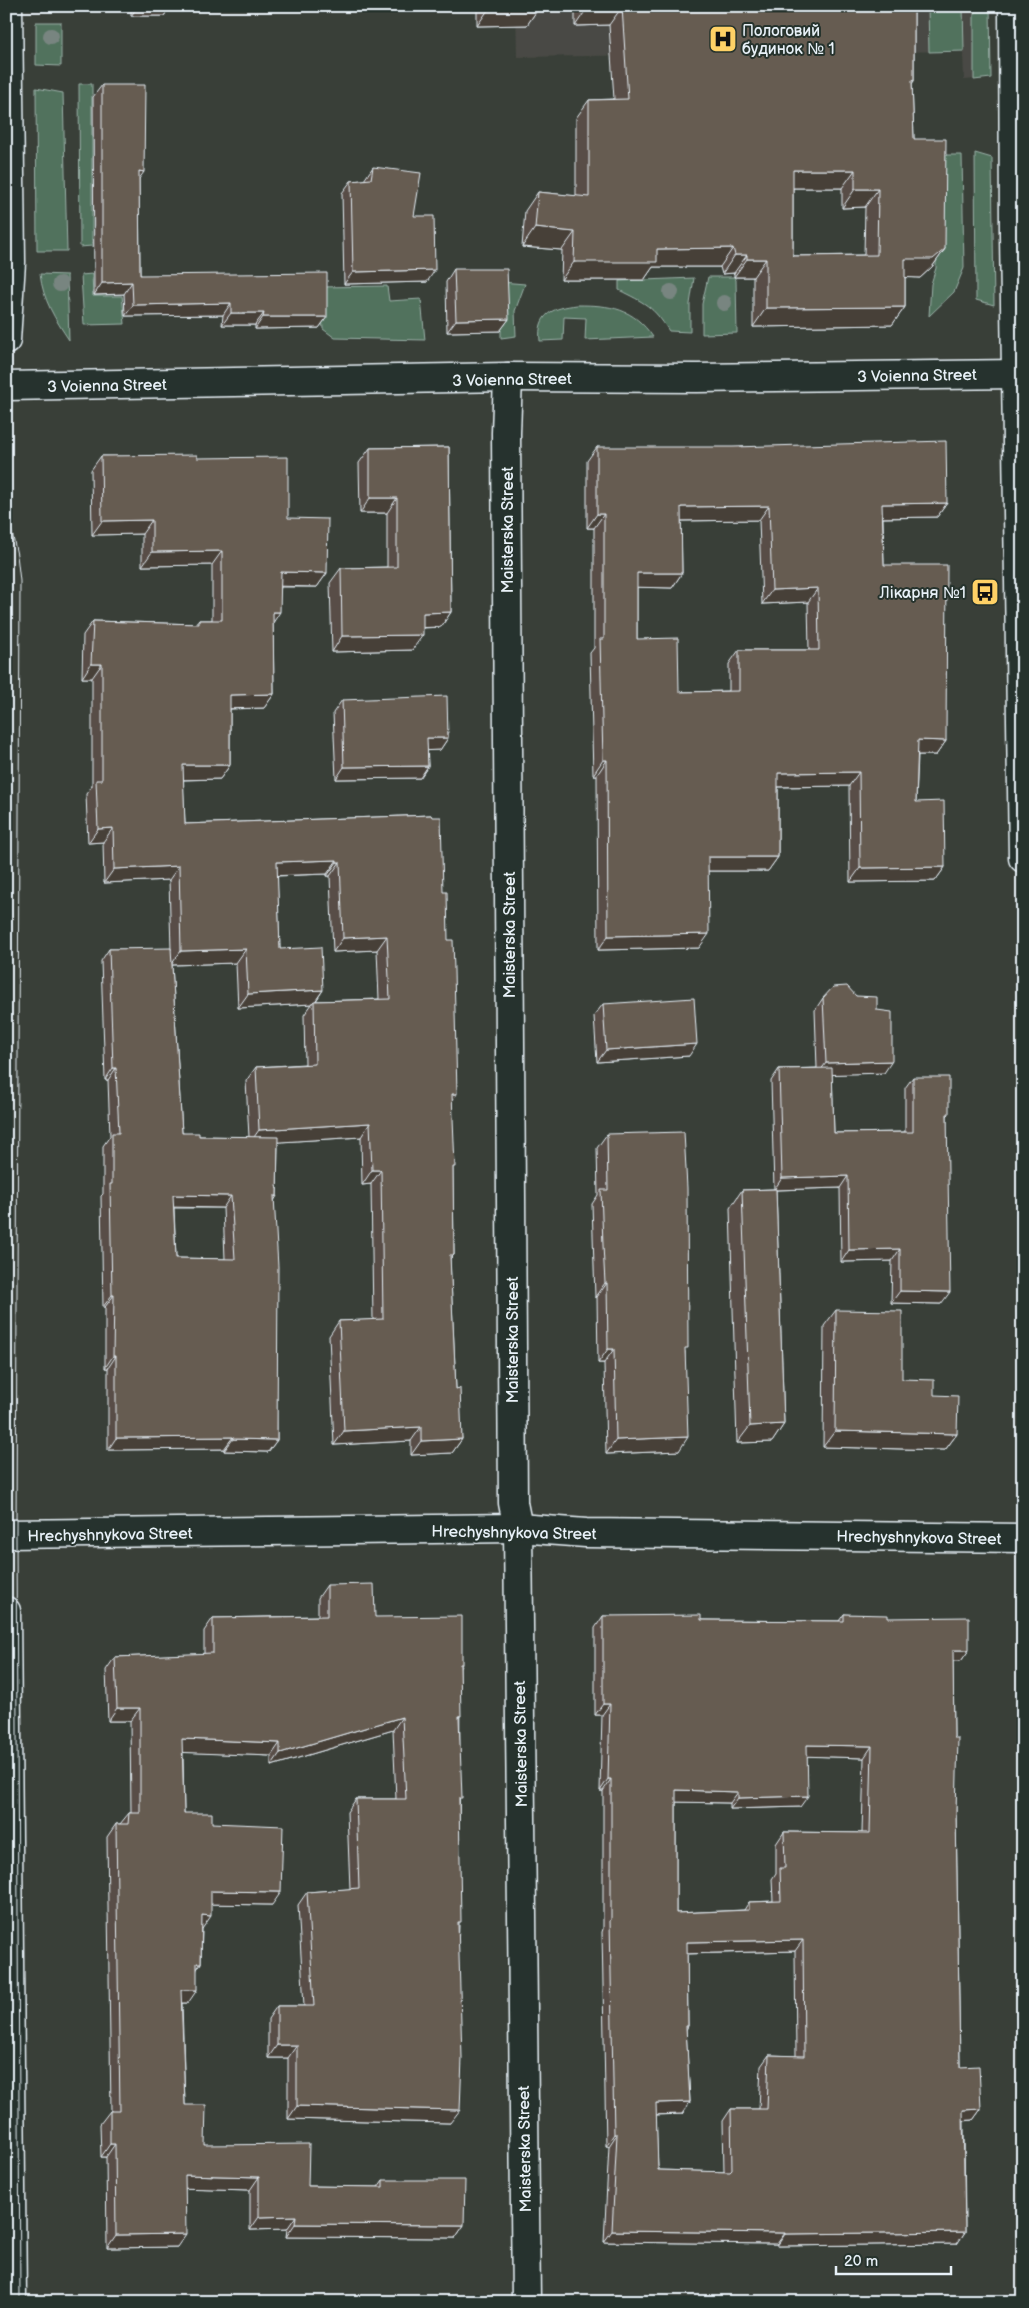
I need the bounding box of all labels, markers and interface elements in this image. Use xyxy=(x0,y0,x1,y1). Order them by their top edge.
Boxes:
place label: Пологовий будинок № 1 xyxy=(742,22,835,59)
hospital icon: Пологовий будинок № 1 xyxy=(708,24,738,54)
street label: 3 Voienna Street xyxy=(857,366,977,387)
street label: 3 Voienna Street xyxy=(452,370,572,391)
street label: 3 Voienna Street xyxy=(47,376,167,397)
street label: Maisterska Street xyxy=(499,467,518,593)
bus stop icon: Лікарня №1 xyxy=(970,577,1000,607)
place label: Лікарня №1 xyxy=(879,584,966,603)
street label: Maisterska Street xyxy=(501,872,520,998)
street label: Maisterska Street xyxy=(504,1277,523,1403)
street label: Hrechyshnykova Street xyxy=(431,1523,597,1544)
street label: Hrechyshnykova Street xyxy=(27,1525,193,1546)
street label: Hrechyshnykova Street xyxy=(836,1528,1002,1549)
street label: Maisterska Street xyxy=(511,1680,532,1807)
street label: Maisterska Street xyxy=(515,2085,536,2212)
scale bar xyxy=(836,2243,952,2275)
text: 20 m xyxy=(844,2252,878,2271)

